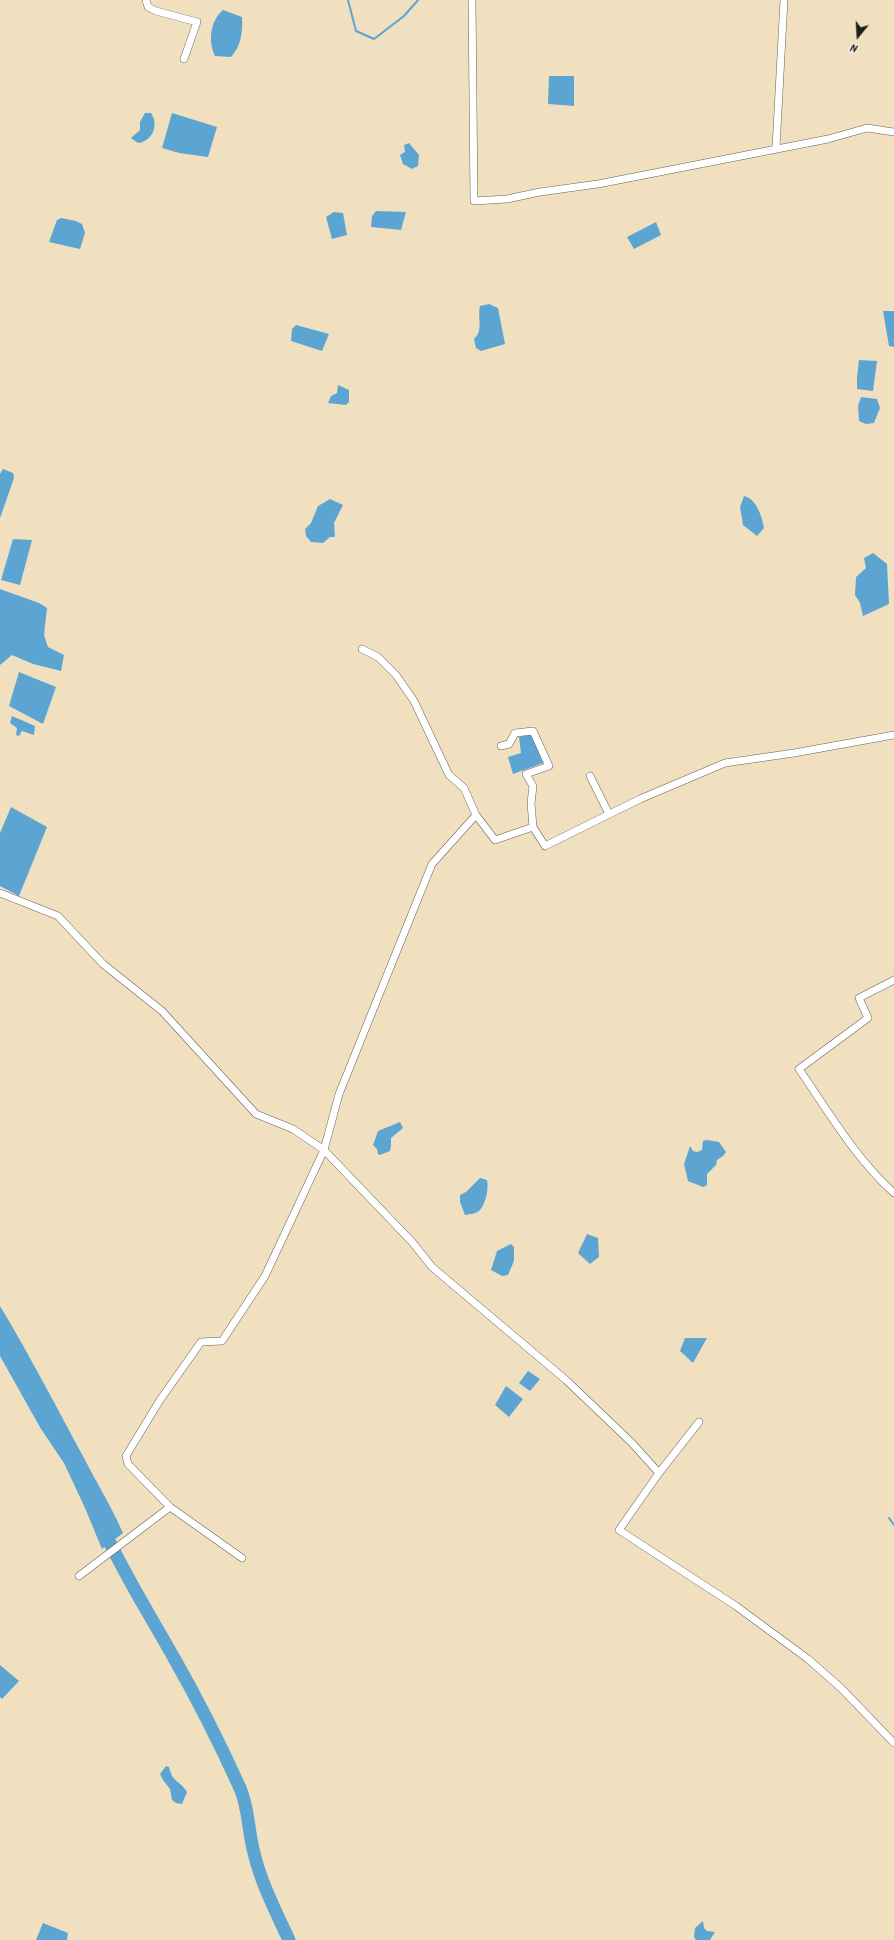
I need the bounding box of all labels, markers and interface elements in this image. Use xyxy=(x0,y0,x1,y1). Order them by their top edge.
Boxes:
north arrow xyxy=(838,16,878,56)
text: N xyxy=(848,38,860,57)

